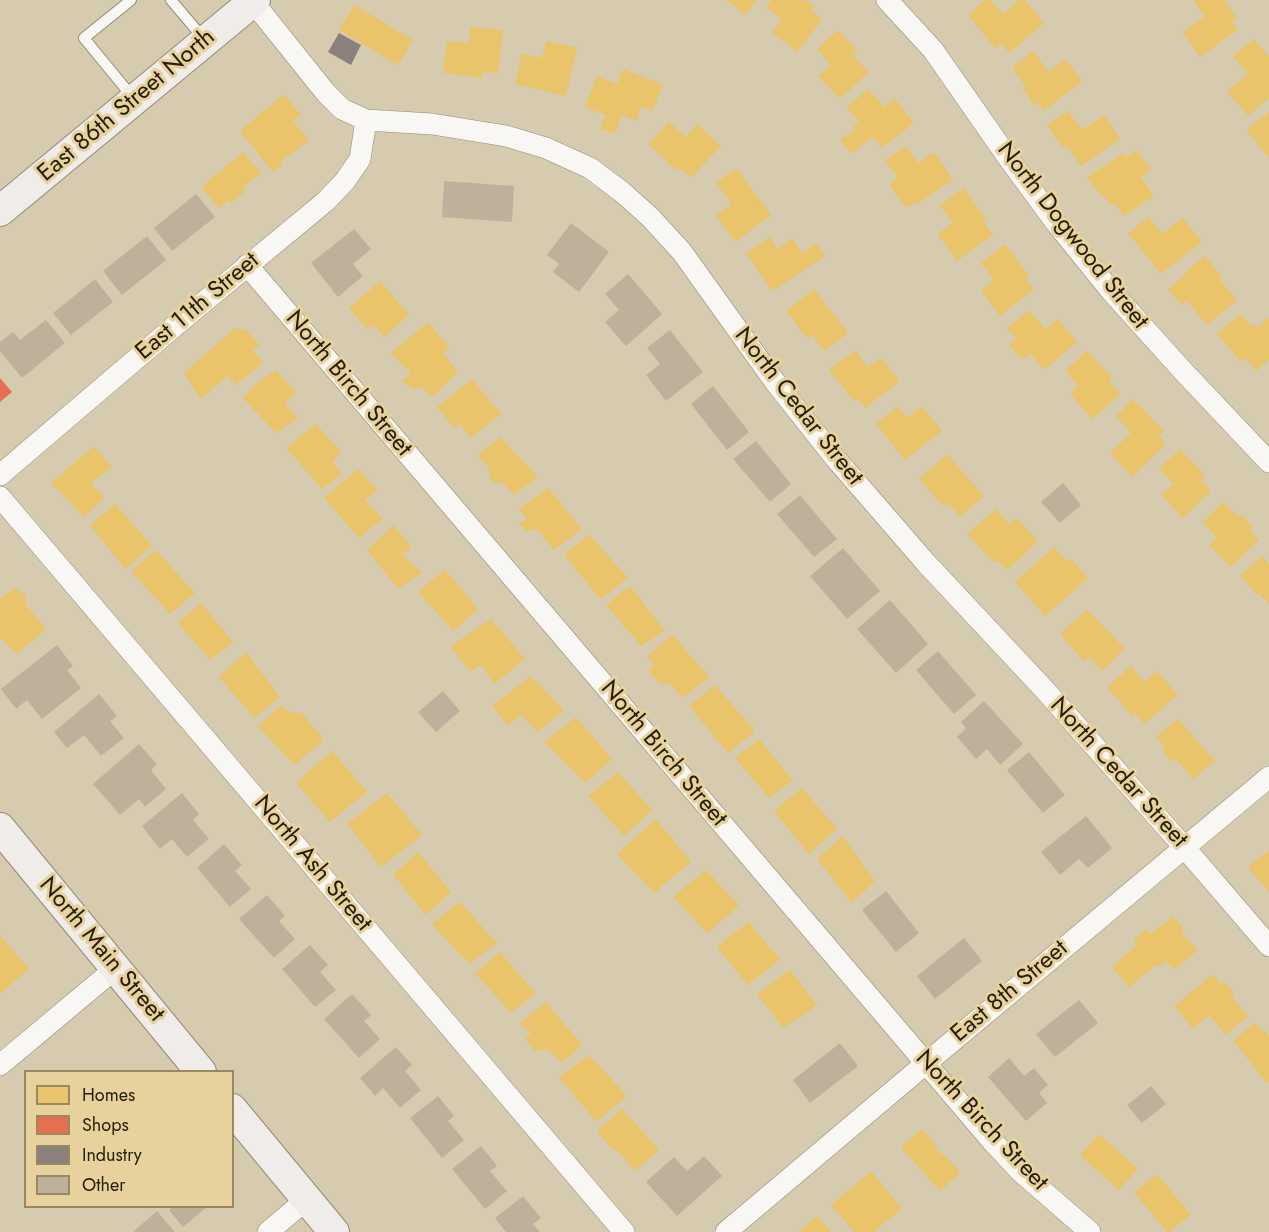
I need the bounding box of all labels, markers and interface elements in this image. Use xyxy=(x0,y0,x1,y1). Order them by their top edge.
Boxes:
street label: East 86th Street North xyxy=(32,23,222,189)
street label: North Dogwood Street xyxy=(990,137,1154,335)
street label: East 11th Street xyxy=(131,247,265,367)
street label: North Birch Street xyxy=(279,305,417,463)
street label: North Cedar Street xyxy=(727,322,869,492)
street label: North Birch Street xyxy=(594,675,732,833)
street label: North Cedar Street xyxy=(1043,692,1193,854)
street label: North Ash Street xyxy=(247,790,377,938)
street label: North Main Street xyxy=(32,872,170,1028)
street label: East 8th Street xyxy=(946,935,1074,1049)
street label: North Birch Street xyxy=(909,1045,1053,1197)
legend xyxy=(24,1070,234,1208)
text: Homes xyxy=(82,1082,135,1108)
text: Shops xyxy=(82,1112,129,1138)
text: Industry xyxy=(82,1142,142,1168)
text: Other xyxy=(82,1172,125,1198)

